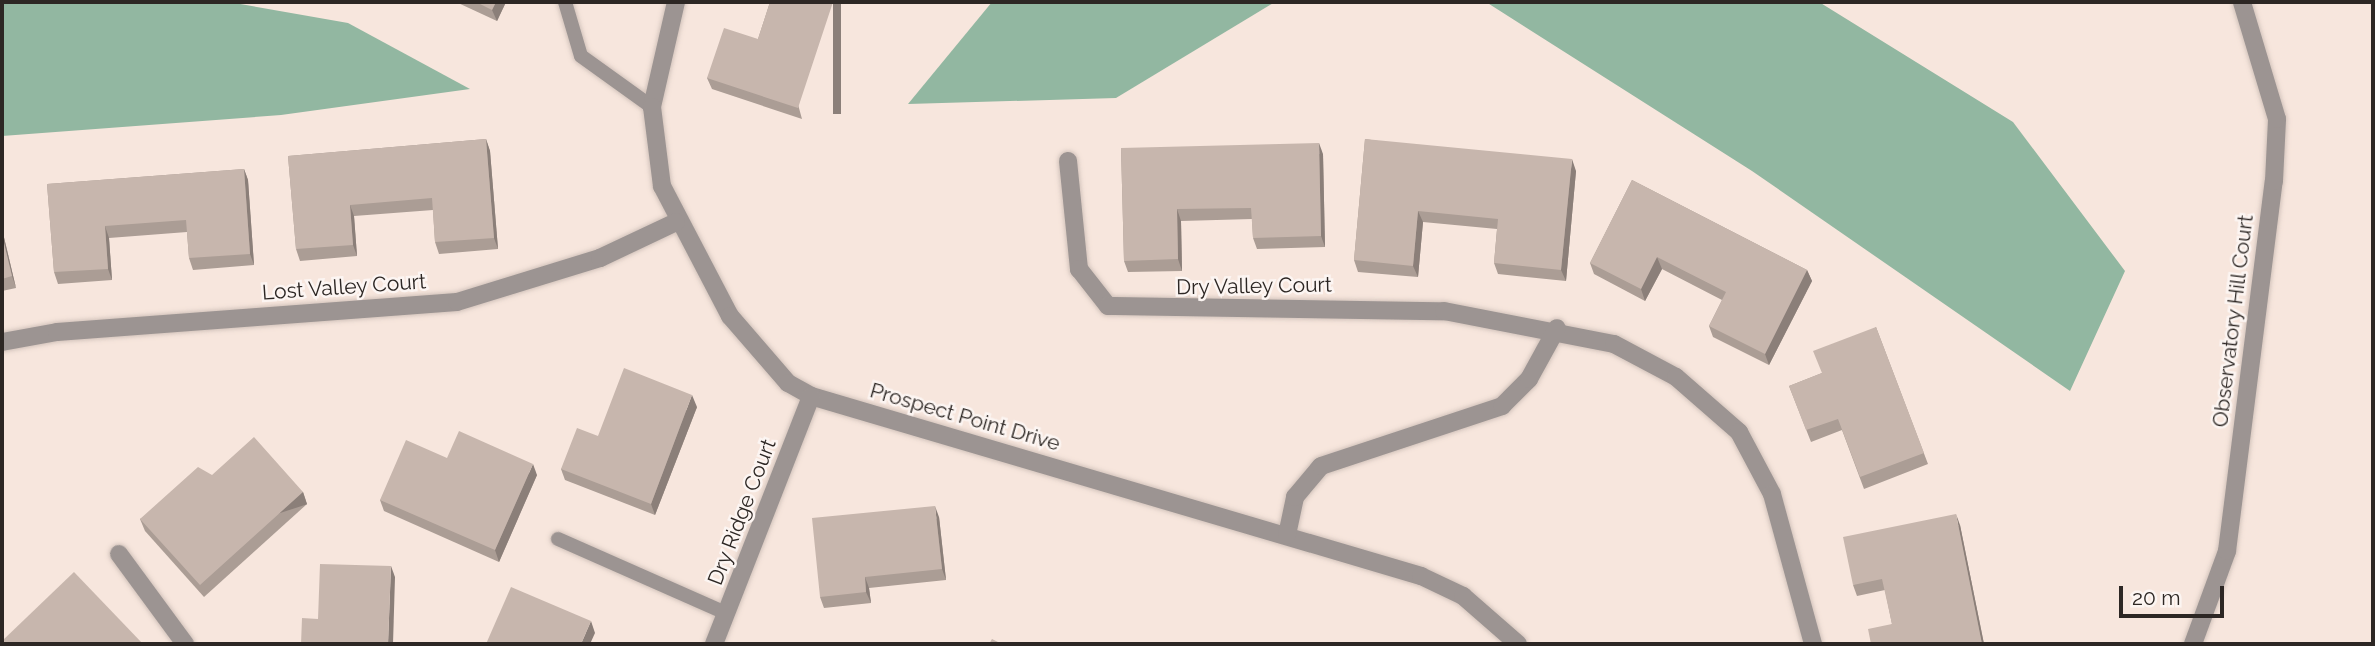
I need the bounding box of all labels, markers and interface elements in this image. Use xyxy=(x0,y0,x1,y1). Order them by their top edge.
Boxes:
street label: Observatory Hill Court xyxy=(2207,213,2259,429)
street label: Lost Valley Court xyxy=(261,269,427,305)
street label: Dry Valley Court xyxy=(1175,272,1333,300)
street label: Prospect Point Drive xyxy=(867,378,1063,456)
street label: Dry Ridge Court xyxy=(702,435,782,589)
scale bar xyxy=(2123,572,2228,616)
text: 20 m xyxy=(2132,585,2180,610)

